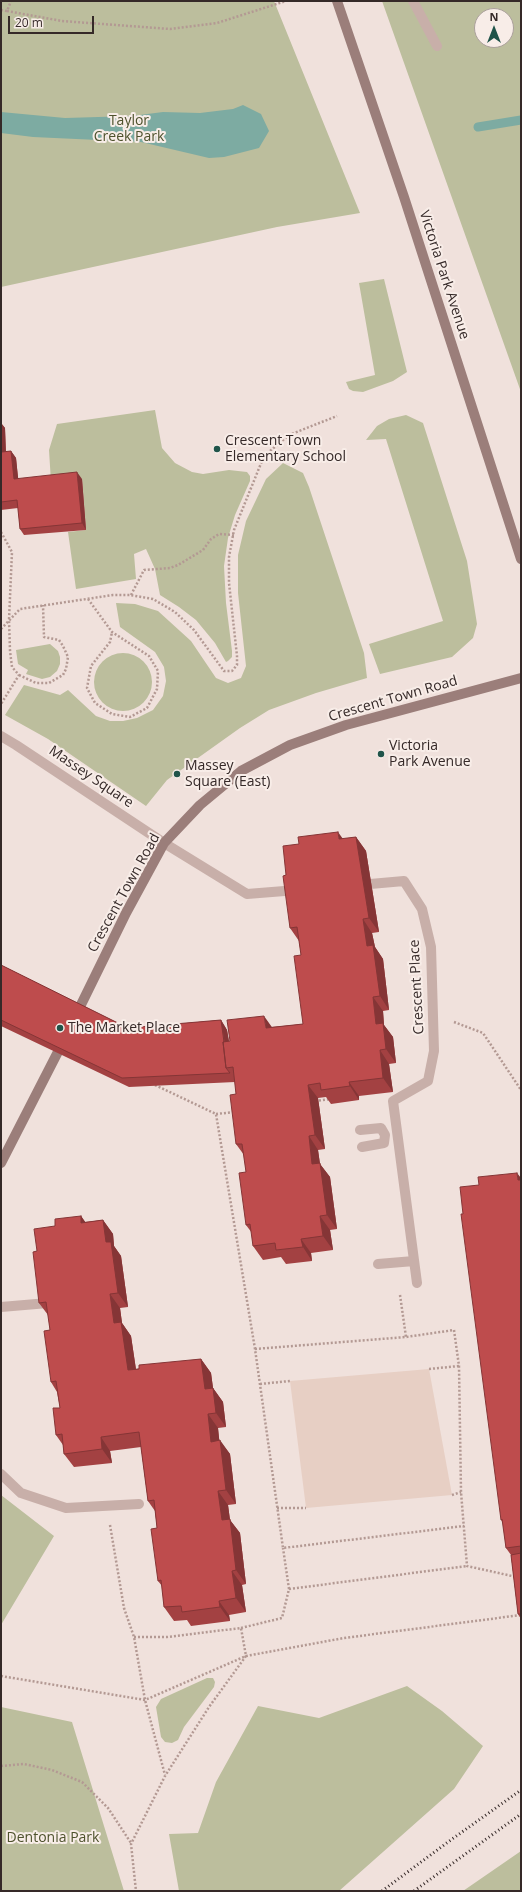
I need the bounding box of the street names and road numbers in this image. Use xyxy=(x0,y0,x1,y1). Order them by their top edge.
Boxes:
street label: Victoria Park Avenue xyxy=(415,209,473,341)
street label: Crescent Town Road xyxy=(327,673,459,725)
street label: Massey Square xyxy=(46,743,136,811)
street label: Crescent Town Road xyxy=(84,831,164,955)
street label: Crescent Place xyxy=(406,939,428,1035)

